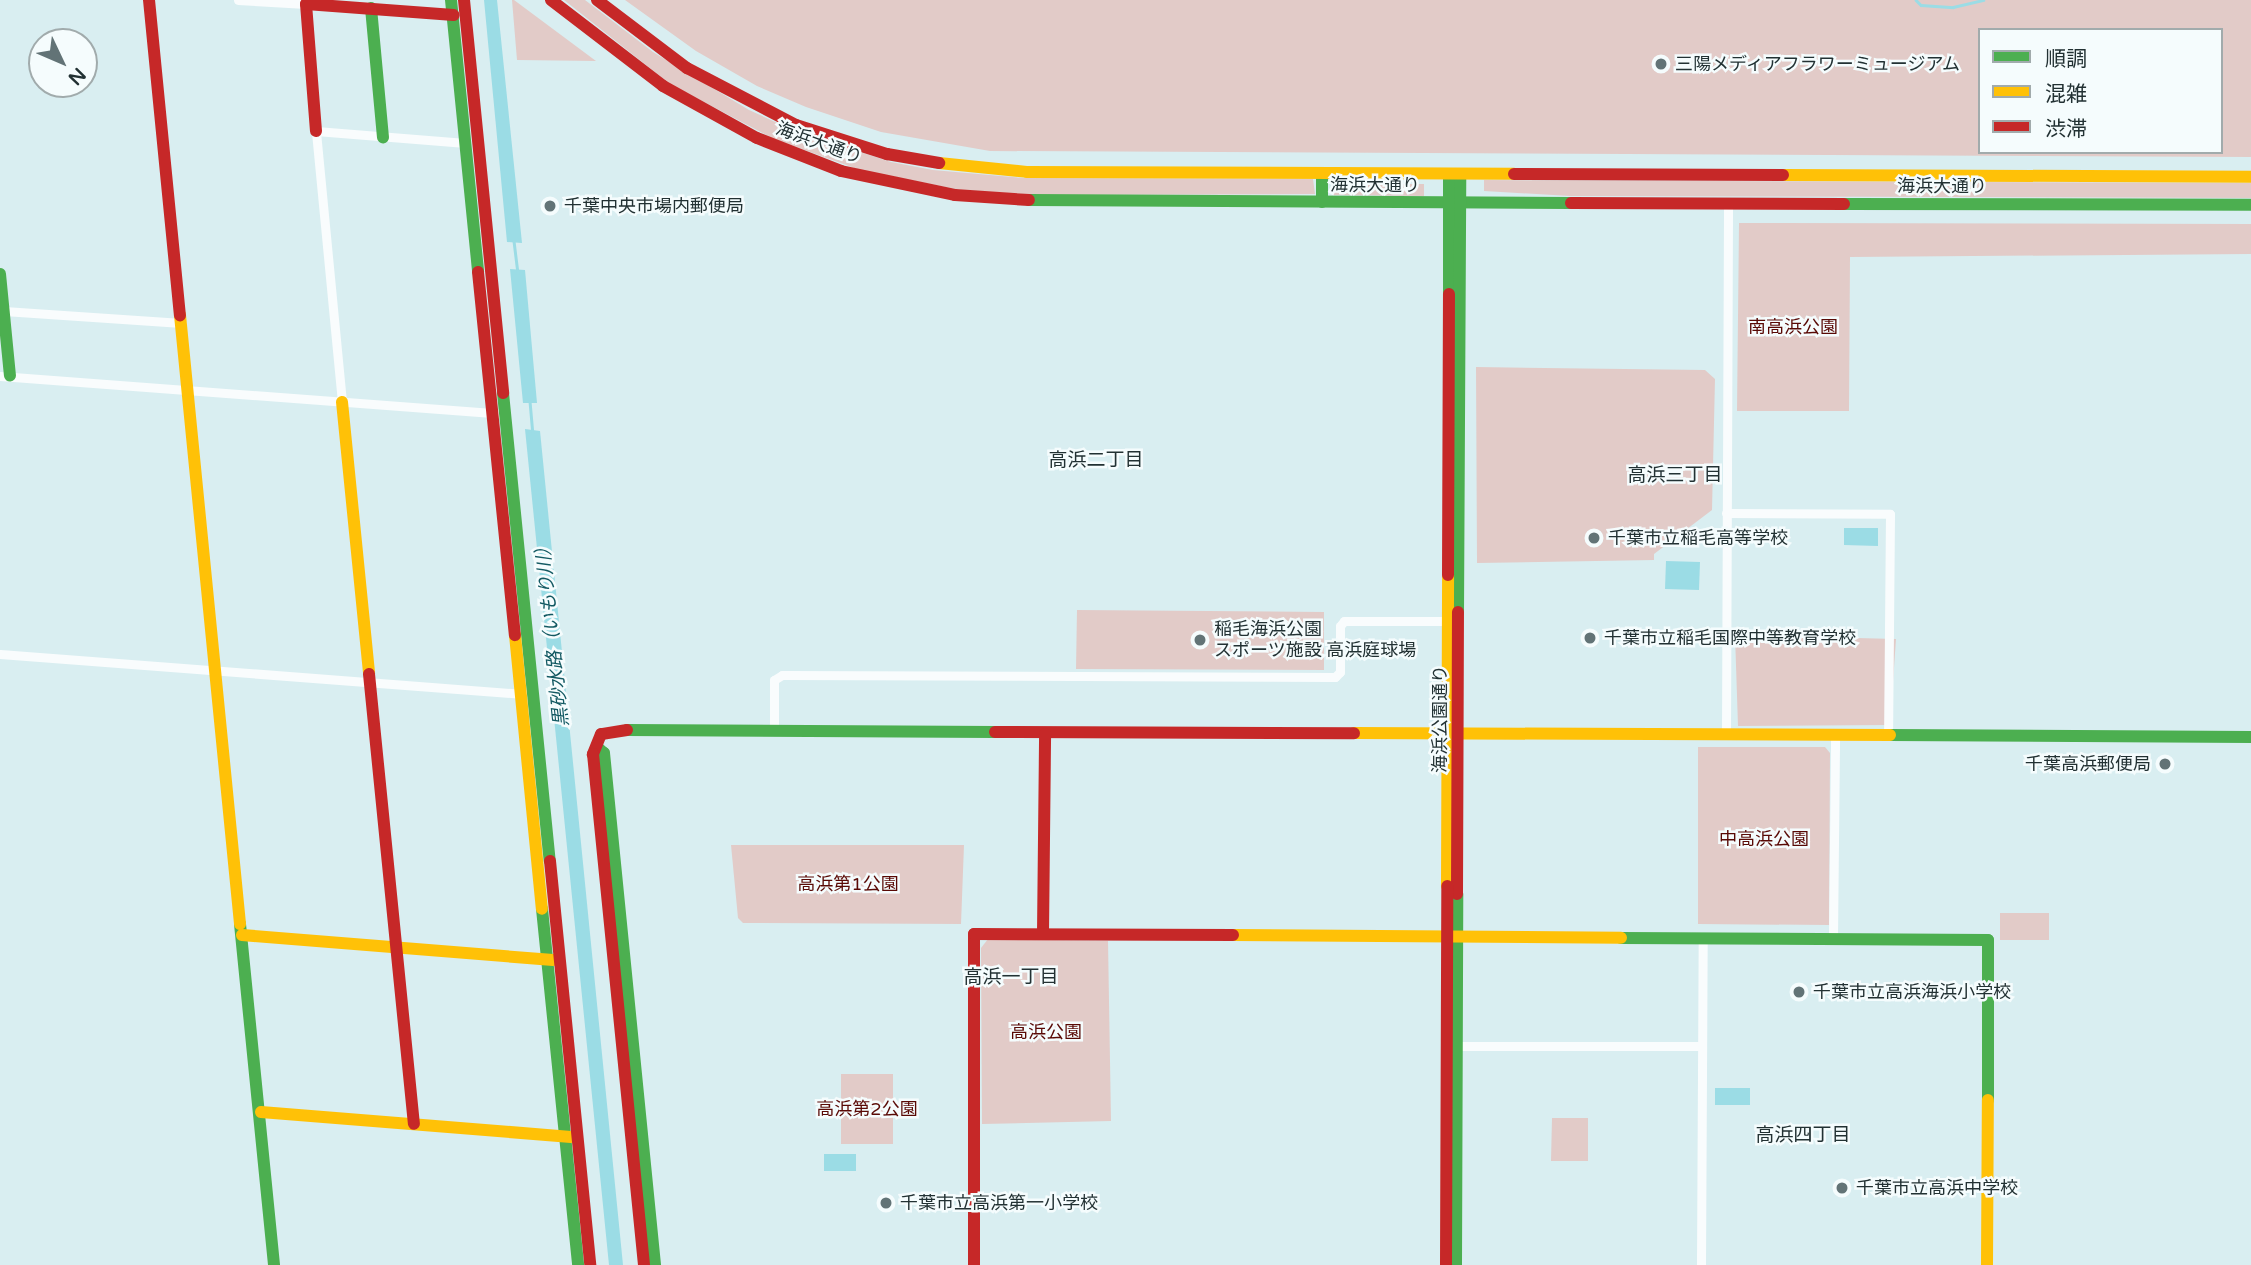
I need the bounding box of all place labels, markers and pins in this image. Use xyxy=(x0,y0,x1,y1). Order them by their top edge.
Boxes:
place label: 三陽メディアフラワーミュージアム xyxy=(1675,53,1963,75)
marker: 三陽メディアフラワーミュージアム xyxy=(1653,56,1669,72)
place label: 千葉中央市場内郵便局 xyxy=(564,195,744,217)
marker: 千葉中央市場内郵便局 xyxy=(542,198,558,214)
place label: 千葉市立稲毛高等学校 xyxy=(1608,527,1788,549)
marker: 千葉市立稲毛高等学校 xyxy=(1586,530,1602,546)
place label: 稲毛海浜公園 スポーツ施設 高浜庭球場 xyxy=(1214,619,1417,662)
place label: 千葉市立稲毛国際中等教育学校 xyxy=(1604,627,1856,649)
marker: 千葉市立稲毛国際中等教育学校 xyxy=(1582,630,1598,646)
marker: 稲毛海浜公園 スポーツ施設 高浜庭球場 xyxy=(1192,632,1208,648)
place label: 千葉高浜郵便局 xyxy=(2025,753,2151,775)
marker: 千葉高浜郵便局 xyxy=(2157,756,2173,772)
place label: 千葉市立高浜海浜小学校 xyxy=(1813,981,2011,1003)
marker: 千葉市立高浜海浜小学校 xyxy=(1791,984,1807,1000)
place label: 千葉市立高浜中学校 xyxy=(1856,1177,2018,1199)
marker: 千葉市立高浜中学校 xyxy=(1834,1180,1850,1196)
place label: 千葉市立高浜第一小学校 xyxy=(900,1192,1098,1214)
marker: 千葉市立高浜第一小学校 xyxy=(878,1195,894,1211)

